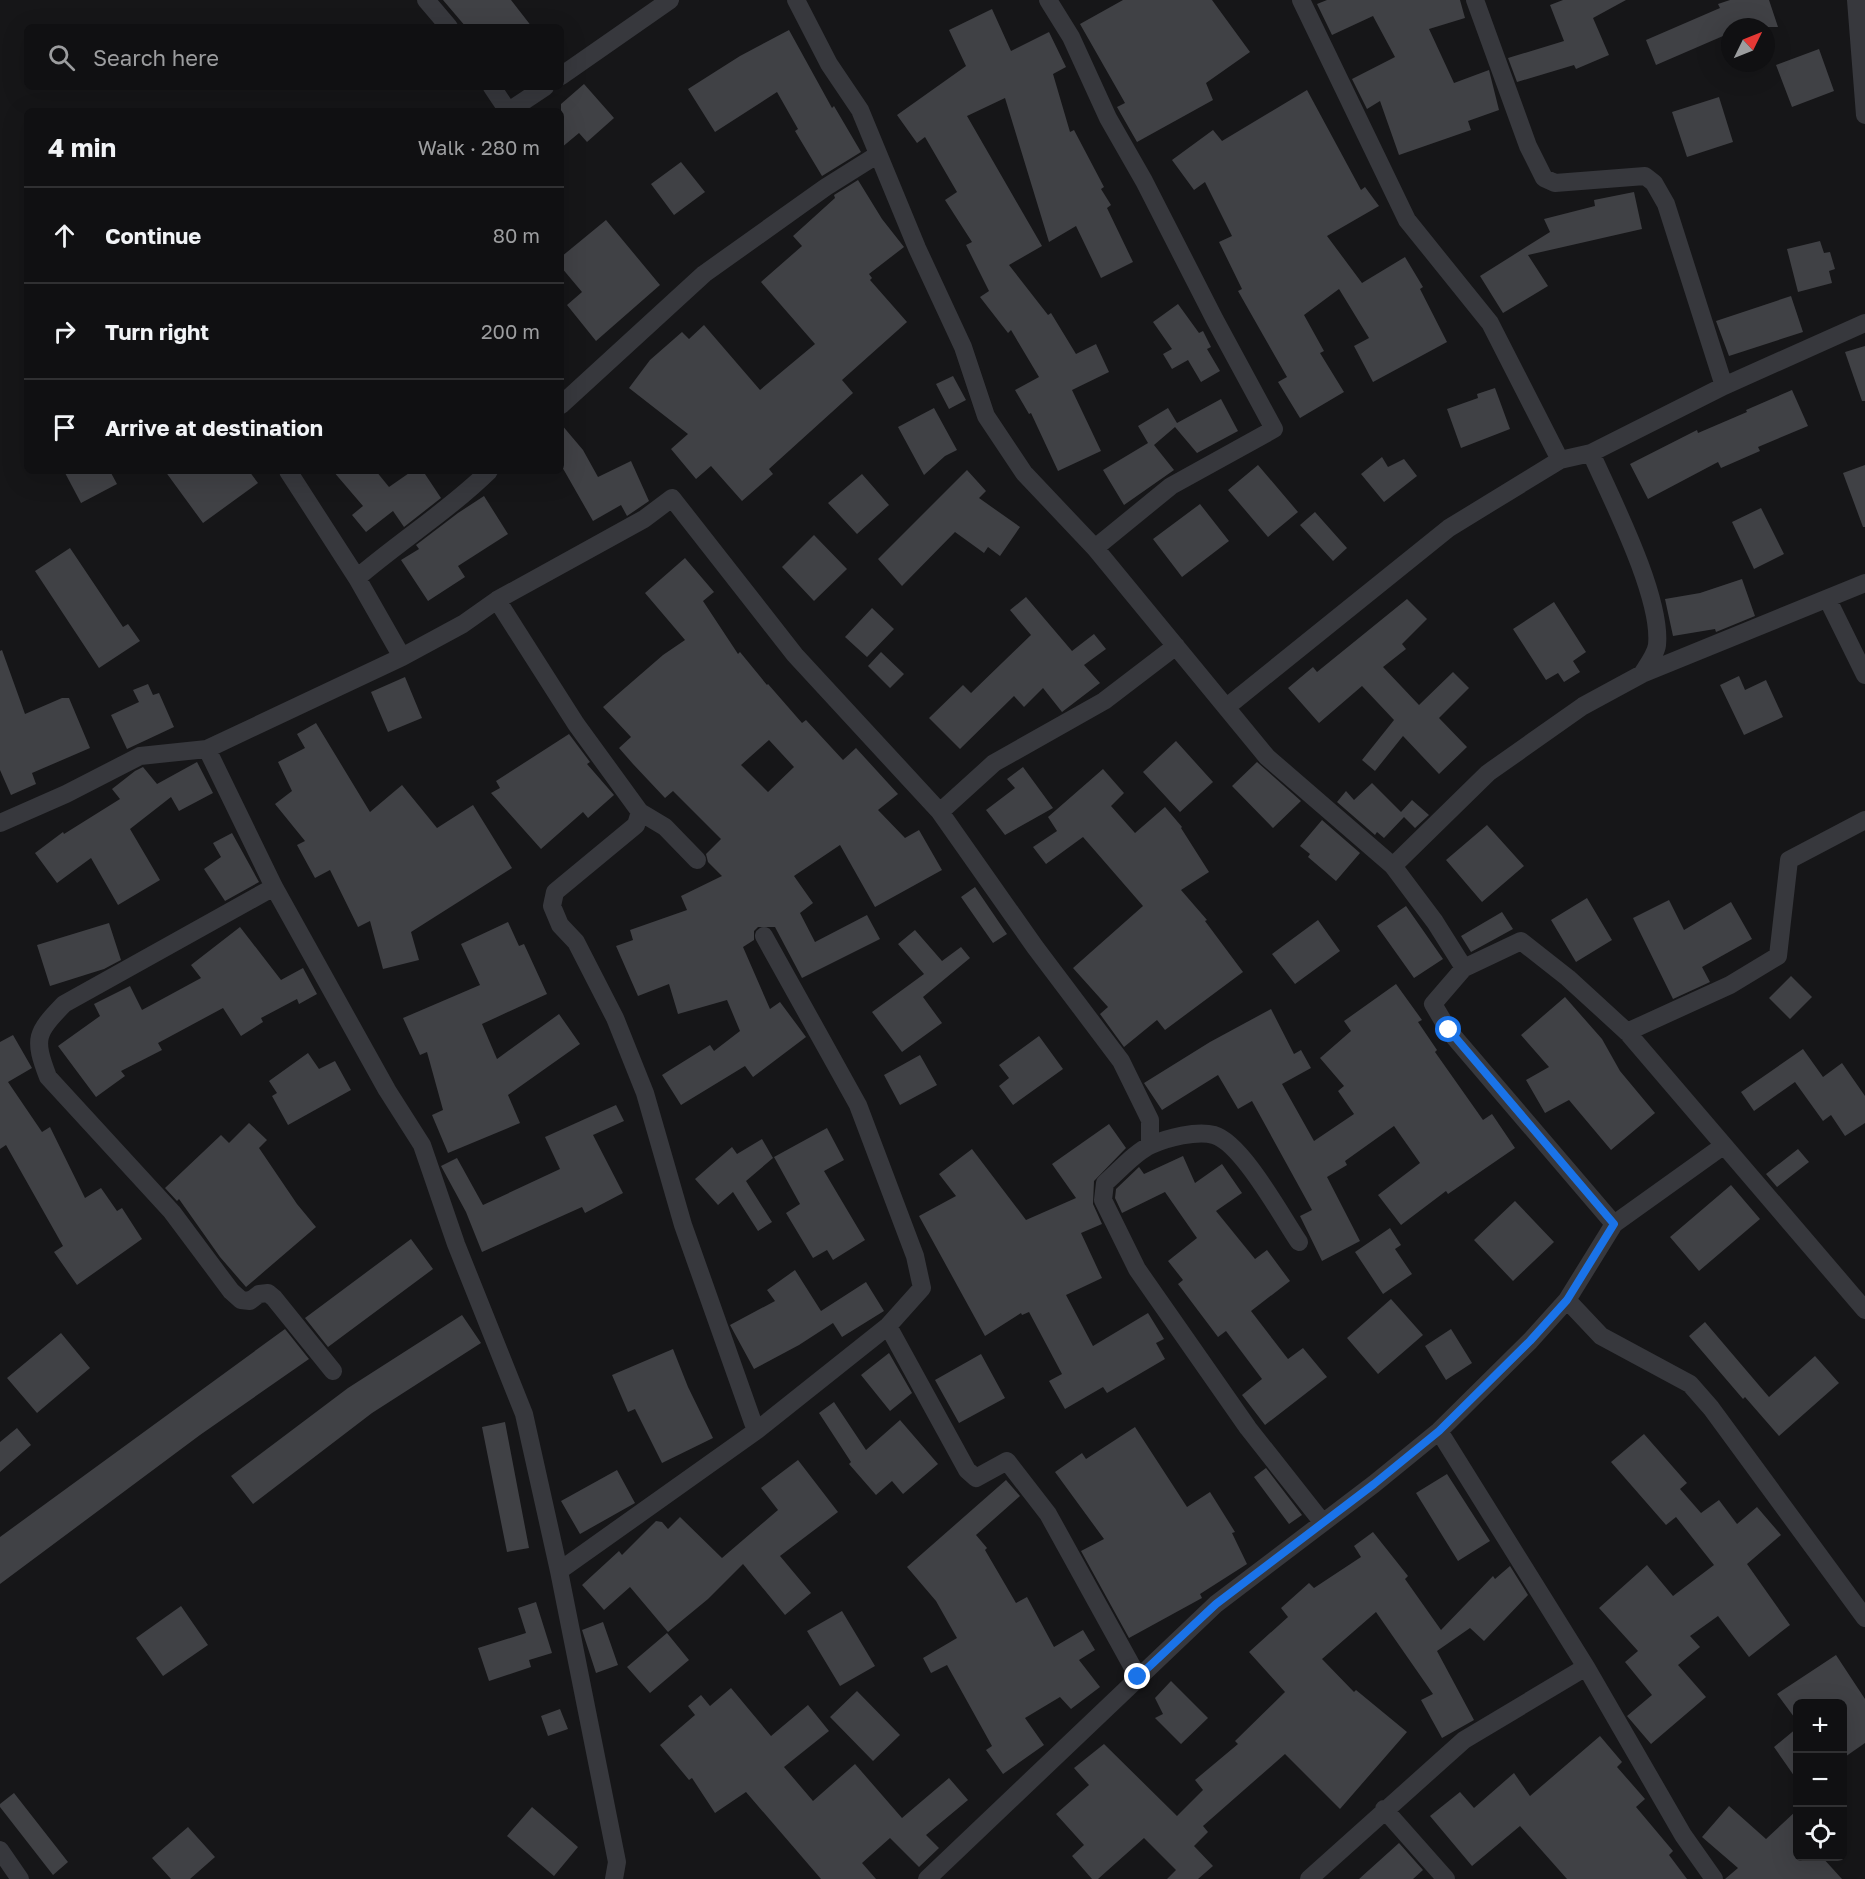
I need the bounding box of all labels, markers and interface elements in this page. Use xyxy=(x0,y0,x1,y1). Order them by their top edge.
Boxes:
north arrow xyxy=(1721,18,1775,72)
search box xyxy=(24,24,564,90)
icon: search xyxy=(45,41,78,74)
text: Search here xyxy=(93,44,219,71)
text: 4 min xyxy=(48,132,116,163)
text: Walk · 280 m xyxy=(418,135,540,159)
icon: ahead xyxy=(48,219,81,252)
text: Continue xyxy=(105,222,201,249)
text: 80 m xyxy=(493,223,540,247)
icon: right xyxy=(48,315,81,348)
text: Turn right xyxy=(105,318,209,345)
text: 200 m xyxy=(481,319,540,343)
icon: arrive xyxy=(48,411,81,444)
text: Arrive at destination xyxy=(105,414,323,441)
route start xyxy=(1435,1016,1461,1042)
route end xyxy=(1124,1663,1150,1689)
map controls xyxy=(1793,1699,1847,1861)
button: + xyxy=(1793,1699,1847,1753)
button: − xyxy=(1793,1753,1847,1807)
button: locate xyxy=(1793,1807,1847,1861)

